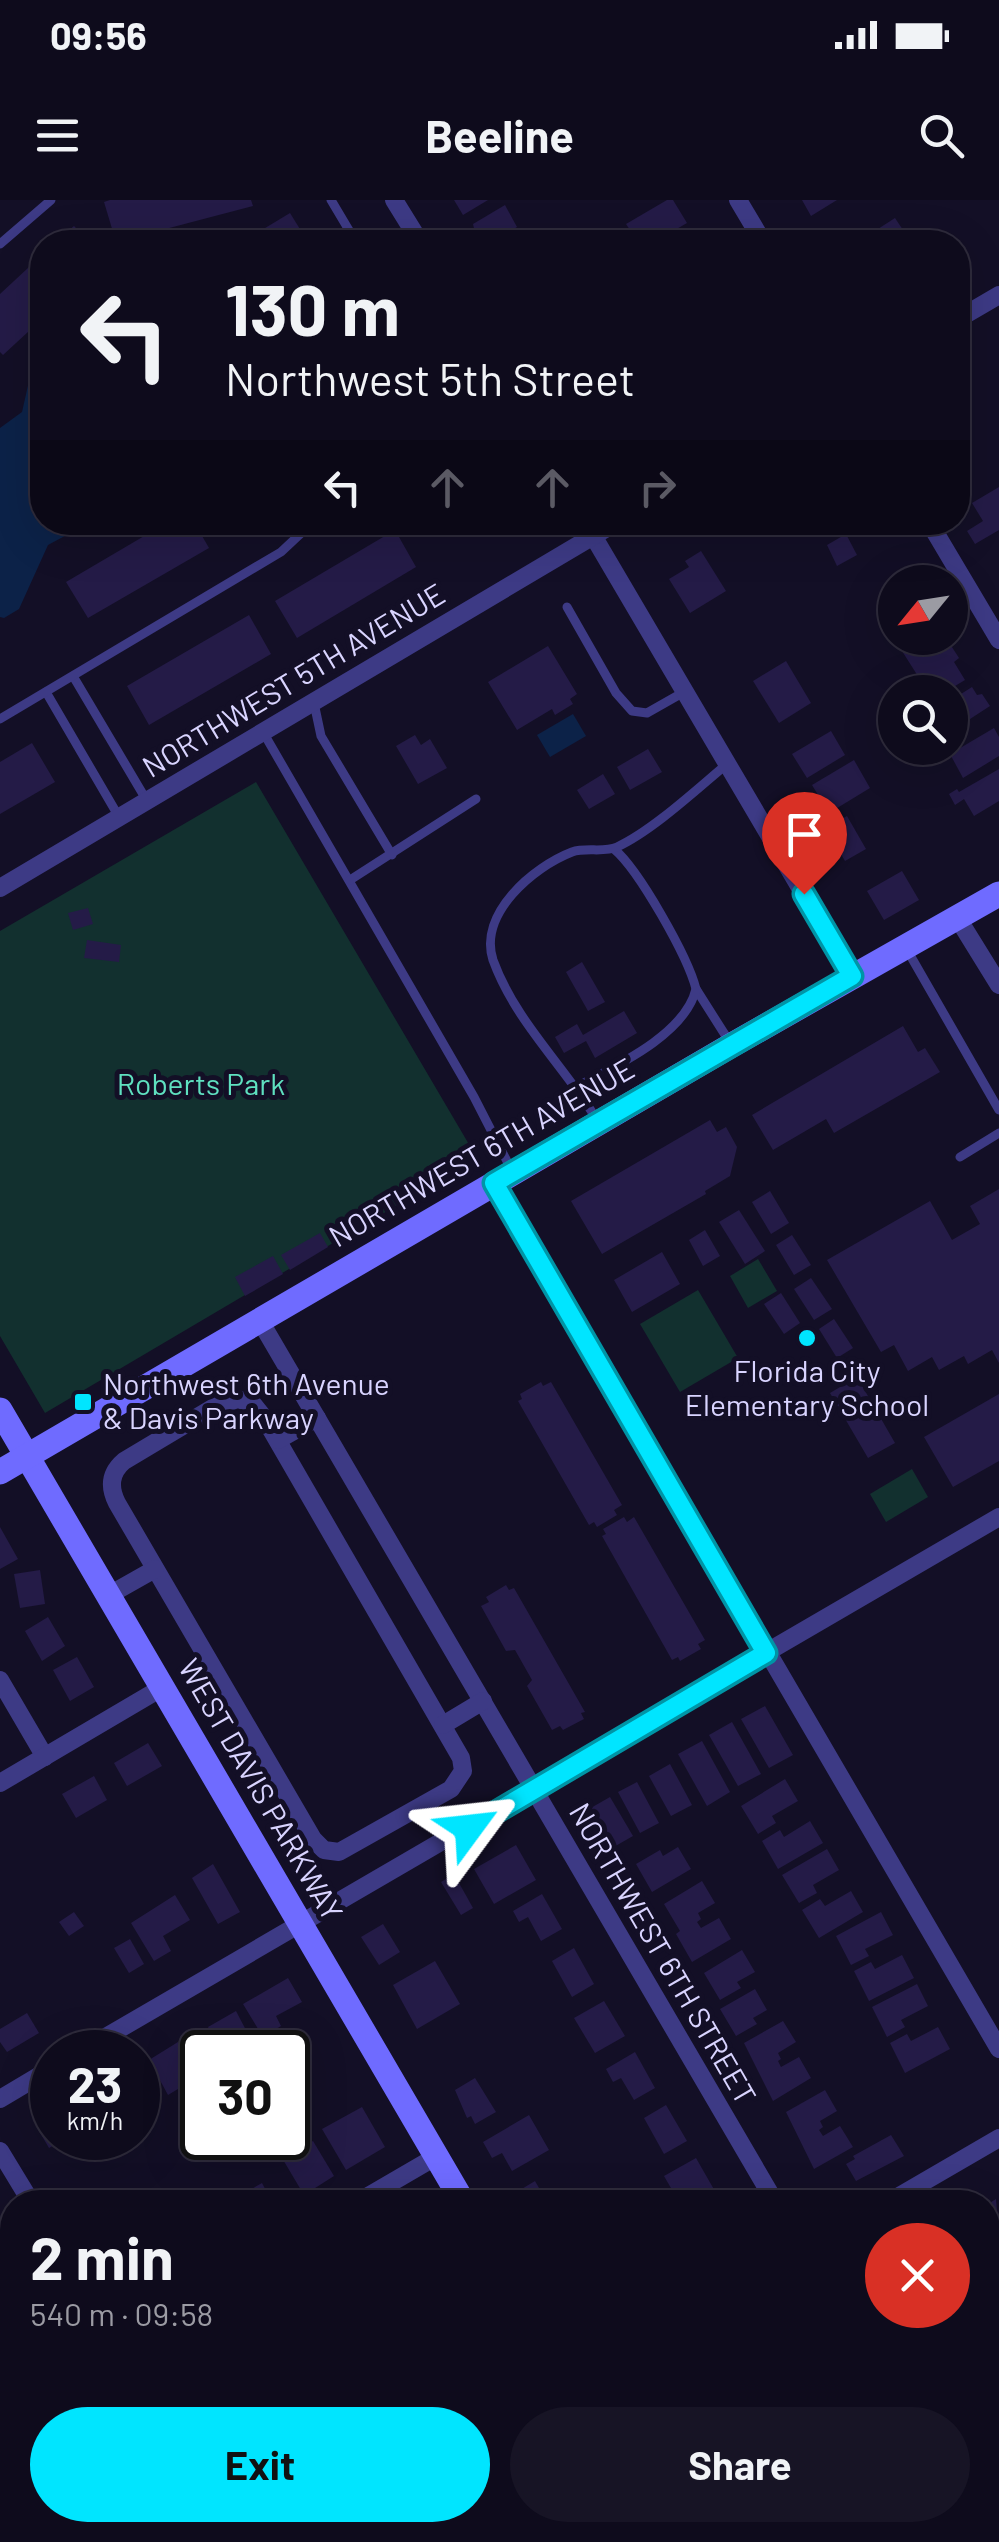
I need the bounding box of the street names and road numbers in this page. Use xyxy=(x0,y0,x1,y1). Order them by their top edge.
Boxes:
street label: NORTHWEST 5TH AVENUE xyxy=(135,575,451,784)
street label: NORTHWEST 6TH AVENUE xyxy=(322,1049,640,1253)
street label: WEST DAVIS PARKWAY xyxy=(172,1652,351,1926)
street label: NORTHWEST 6TH STREET xyxy=(563,1796,765,2110)

